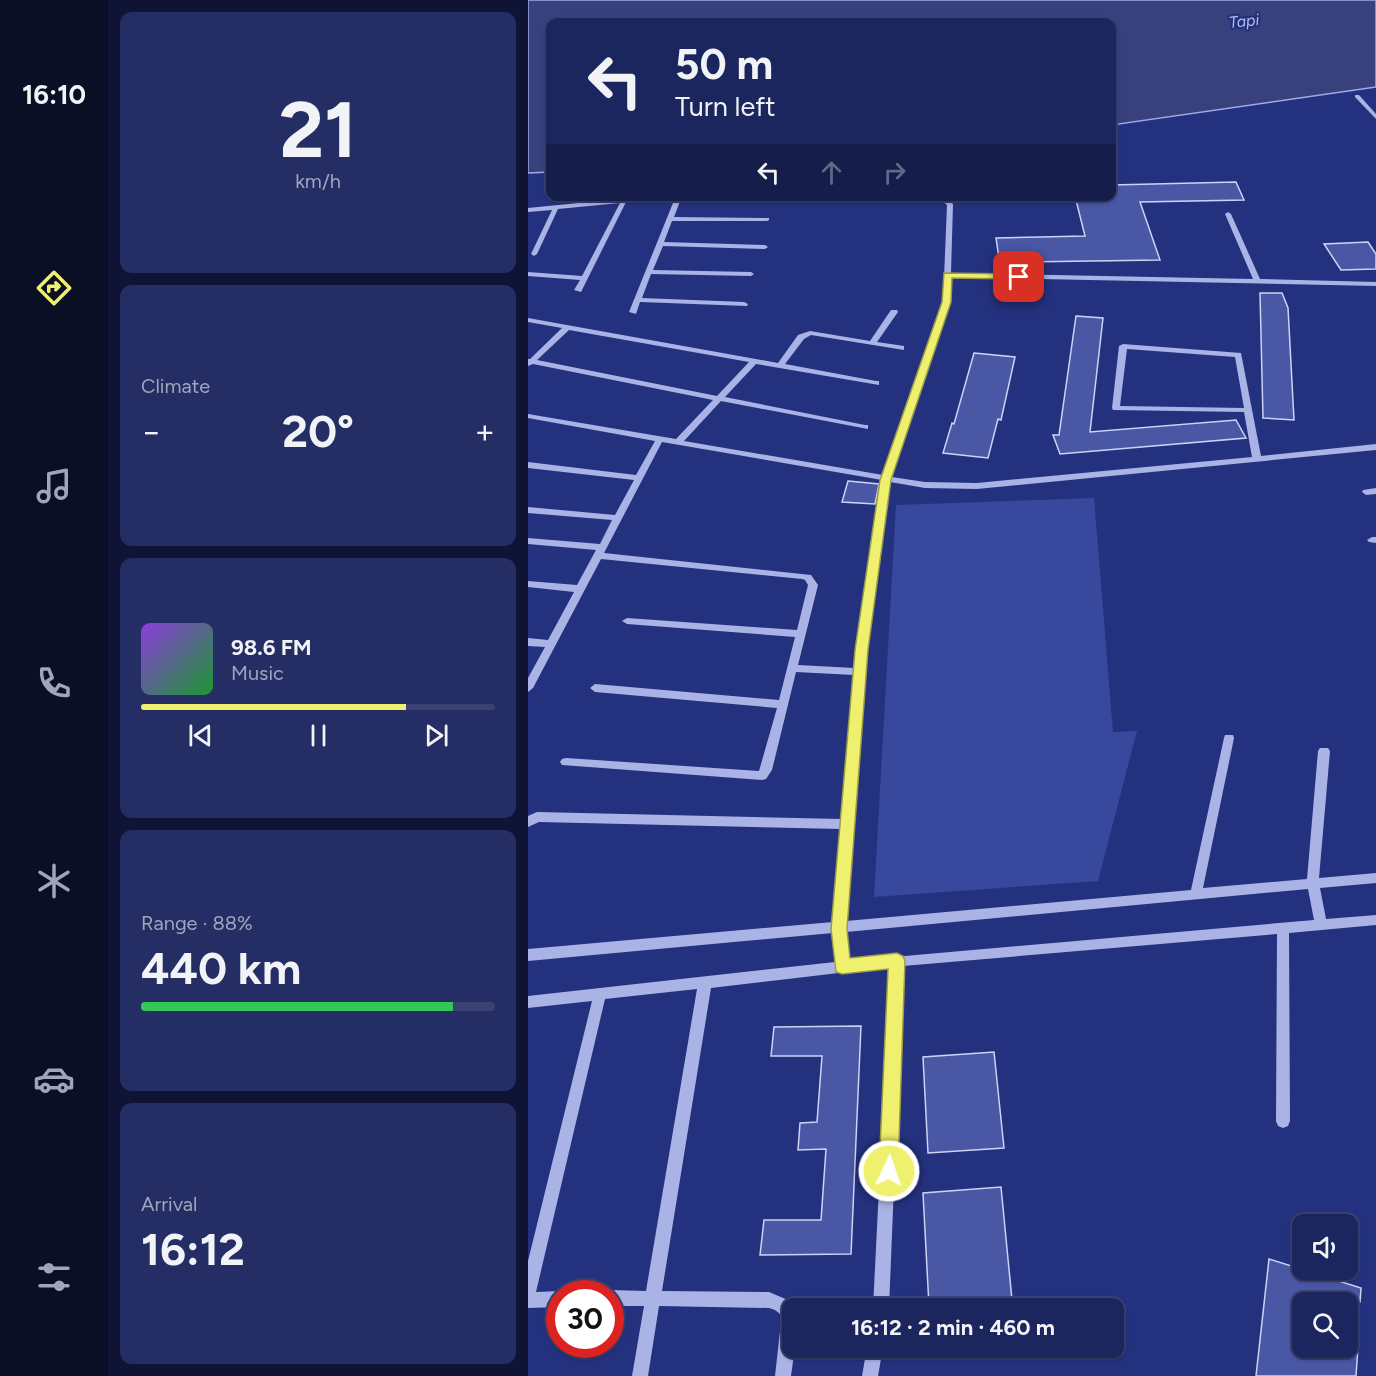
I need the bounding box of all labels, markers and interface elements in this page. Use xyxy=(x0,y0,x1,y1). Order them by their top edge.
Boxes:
water label: Tapi xyxy=(1228,10,1260,32)
text: 50 m xyxy=(675,39,773,90)
icon: left xyxy=(576,42,654,120)
text: 16:10 xyxy=(22,78,86,111)
text: 21 xyxy=(279,83,357,177)
text: Turn left xyxy=(675,90,775,123)
icon: left xyxy=(752,156,785,189)
icon: ahead xyxy=(815,156,848,189)
icon: right xyxy=(878,156,911,189)
text: km/h xyxy=(295,169,341,193)
pin xyxy=(993,251,1044,302)
icon: arrive xyxy=(1002,260,1035,293)
icon: directions xyxy=(33,267,75,309)
text: Climate xyxy=(141,374,210,398)
text: 20° xyxy=(282,404,354,458)
text: − xyxy=(141,412,162,451)
text: + xyxy=(474,412,495,451)
icon: music xyxy=(33,465,75,507)
text: 98.6 FM xyxy=(231,634,312,661)
text: Music xyxy=(231,661,284,685)
icon: phone xyxy=(33,662,75,704)
icon: previous xyxy=(184,719,217,752)
icon: pause xyxy=(302,719,335,752)
icon: next xyxy=(420,719,453,752)
icon: climate xyxy=(33,860,75,902)
text: Range · 88% xyxy=(141,911,253,935)
text: 440 km xyxy=(141,941,301,995)
icon: car xyxy=(33,1058,75,1100)
position arrow xyxy=(857,1139,921,1203)
text: Arrival xyxy=(141,1192,197,1216)
map controls xyxy=(1292,1214,1358,1358)
button: sound xyxy=(1292,1214,1358,1280)
text: 16:12 xyxy=(141,1222,245,1276)
icon: filters xyxy=(33,1256,75,1298)
speed limit sign: 30 xyxy=(546,1280,624,1358)
button: search xyxy=(1292,1292,1358,1358)
text: 16:12 · 2 min · 460 m xyxy=(851,1314,1055,1341)

